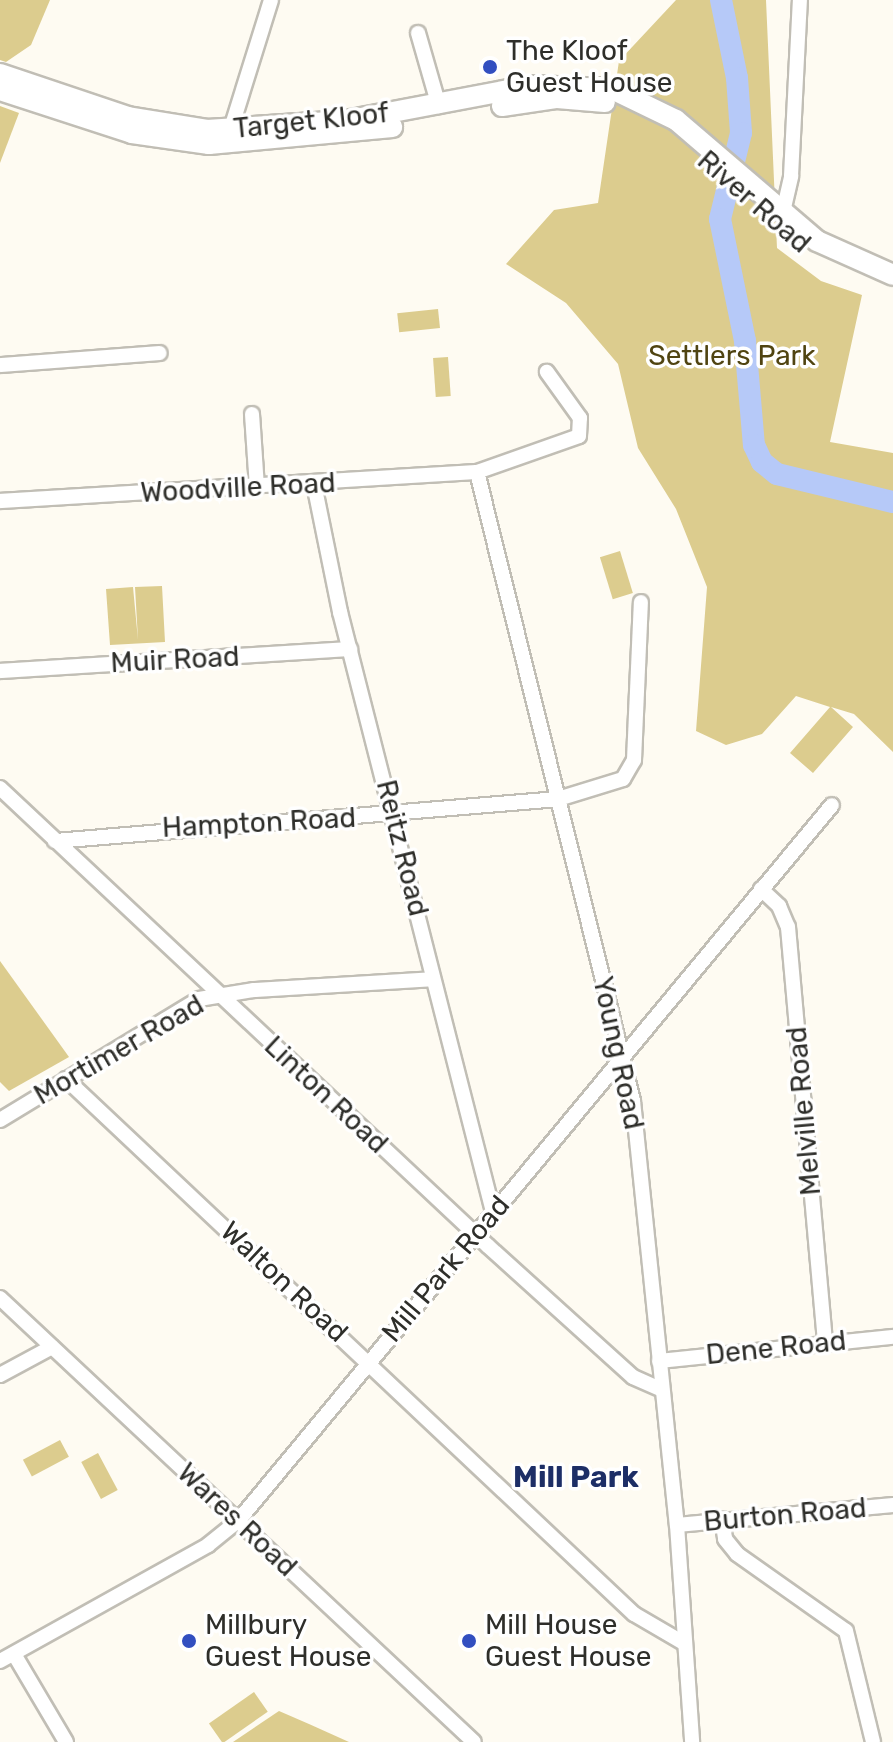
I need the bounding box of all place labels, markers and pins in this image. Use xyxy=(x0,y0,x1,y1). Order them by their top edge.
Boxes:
place label: The Kloof Guest House xyxy=(506,34,673,100)
marker: The Kloof Guest House xyxy=(481,58,499,76)
place label: Millbury Guest House xyxy=(205,1608,372,1674)
place label: Mill House Guest House xyxy=(485,1608,652,1674)
marker: Millbury Guest House xyxy=(180,1632,198,1650)
marker: Mill House Guest House xyxy=(460,1632,478,1650)

